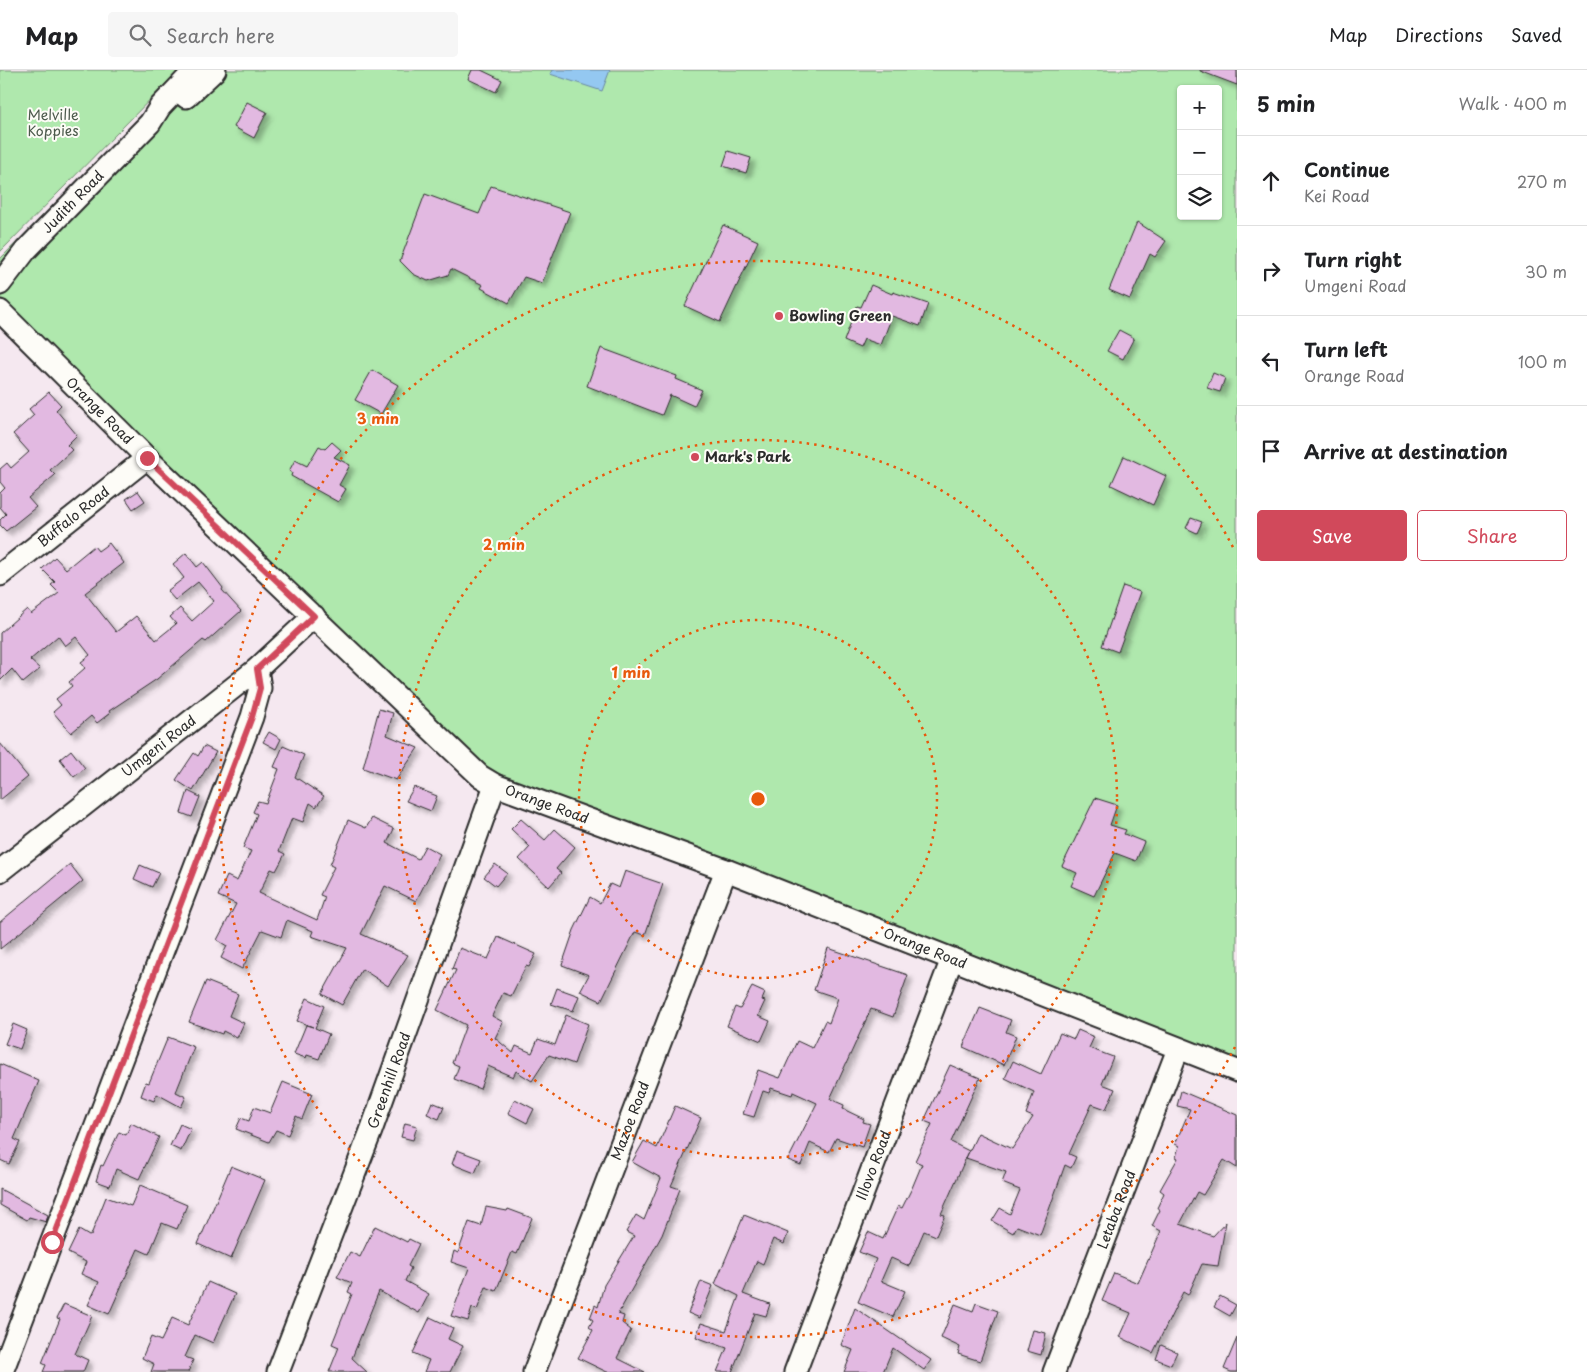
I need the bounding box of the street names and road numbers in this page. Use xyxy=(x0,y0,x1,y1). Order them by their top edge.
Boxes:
street label: Judith Road xyxy=(37,165,108,238)
street label: Orange Road xyxy=(62,372,139,449)
street label: Buffalo Road xyxy=(33,481,114,551)
street label: Umgeni Road xyxy=(117,710,200,782)
street label: Orange Road xyxy=(502,779,592,829)
street label: Orange Road xyxy=(881,922,970,974)
street label: Greenhill Road xyxy=(362,1029,416,1131)
street label: Mazoe Road xyxy=(605,1078,654,1163)
street label: Illovo Road xyxy=(850,1127,896,1203)
street label: Letaba Road xyxy=(1091,1167,1141,1252)

